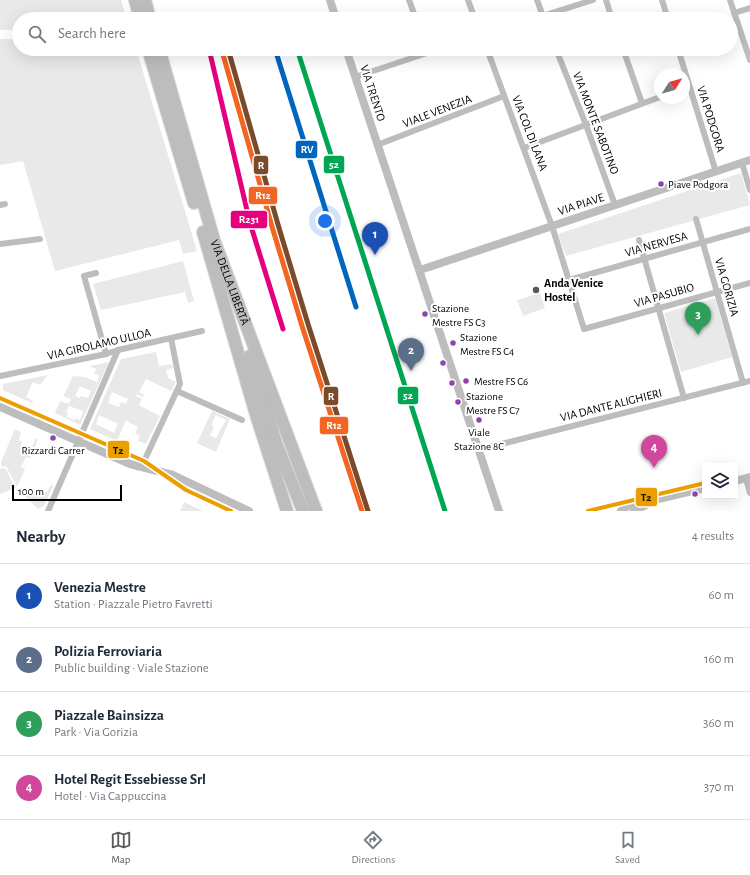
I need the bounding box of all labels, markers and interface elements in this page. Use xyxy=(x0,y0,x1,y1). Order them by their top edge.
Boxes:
search box xyxy=(12,12,738,56)
icon: search xyxy=(26,23,48,45)
text: Search here xyxy=(58,26,126,41)
street label: VIA TRENTO xyxy=(358,63,388,123)
north arrow xyxy=(654,68,690,104)
street label: VIA MONTE SABOTINO xyxy=(571,70,621,176)
street label: VIA PODGORA xyxy=(695,84,727,154)
street label: VIALE VENEZIA xyxy=(401,92,473,130)
street label: VIA COL DI LANA xyxy=(510,94,550,172)
line badge: RV xyxy=(295,140,318,159)
text: RV xyxy=(301,144,314,155)
line badge: R xyxy=(253,155,269,175)
line badge: 52 xyxy=(323,155,345,174)
text: 52 xyxy=(329,159,339,170)
text: R xyxy=(258,160,265,171)
marker: Piave Podgora xyxy=(656,179,666,189)
place label: Piave Podgora xyxy=(668,179,728,190)
line badge: R12 xyxy=(248,186,278,205)
text: R12 xyxy=(255,190,271,201)
street label: VIA PIAVE xyxy=(557,191,606,217)
line badge: R231 xyxy=(230,210,268,229)
your location xyxy=(315,211,335,231)
text: R231 xyxy=(239,214,259,225)
pin: 1 xyxy=(362,222,388,255)
street label: VIA NERVESA xyxy=(623,229,689,259)
street label: VIA DELLA LIBERTÀ xyxy=(208,238,252,327)
street label: VIA GORIZIA xyxy=(713,256,741,318)
place label: Anda Venice Hostel xyxy=(544,277,604,303)
street label: VIA PASUBIO xyxy=(633,281,696,309)
marker: Anda Venice Hostel xyxy=(531,285,541,295)
pin: 3 xyxy=(685,302,711,335)
place label: Stazione Mestre FS C3 xyxy=(432,303,486,328)
marker: Stazione Mestre FS C3 xyxy=(420,309,430,319)
street label: VIA GIROLAMO ULLOA xyxy=(46,326,152,362)
place label: Stazione Mestre FS C4 xyxy=(460,332,514,357)
pin: 2 xyxy=(398,338,424,371)
marker: Stazione Mestre FS C4 xyxy=(448,338,458,348)
unlabelled marker xyxy=(438,358,448,368)
marker: Mestre FS C6 xyxy=(461,376,471,386)
place label: Mestre FS C6 xyxy=(474,376,528,387)
unlabelled marker xyxy=(447,378,457,388)
line badge: R xyxy=(323,386,339,406)
line badge: 52 xyxy=(397,386,419,405)
street label: VIA DANTE ALIGHIERI xyxy=(559,387,663,423)
text: 52 xyxy=(403,390,413,401)
text: R xyxy=(328,391,335,402)
place label: Stazione Mestre FS C7 xyxy=(466,391,520,416)
marker: Stazione Mestre FS C7 xyxy=(453,397,463,407)
marker: Viale Stazione 8C xyxy=(474,415,484,425)
line badge: R12 xyxy=(319,416,349,435)
text: R12 xyxy=(326,420,342,431)
place label: Viale Stazione 8C xyxy=(454,427,504,452)
marker: Rizzardi Carrer xyxy=(48,433,58,443)
pin: 4 xyxy=(641,435,667,468)
line badge: T2 xyxy=(107,440,130,459)
place label: Rizzardi Carrer xyxy=(22,445,85,456)
text: T2 xyxy=(113,445,123,456)
map controls xyxy=(702,463,738,499)
button: layers xyxy=(702,463,738,499)
scale bar xyxy=(12,483,122,502)
text: 100 m xyxy=(18,486,44,497)
line badge: T2 xyxy=(635,487,658,507)
unlabelled marker xyxy=(690,489,700,499)
text: T2 xyxy=(641,492,651,503)
text: Nearby xyxy=(16,528,66,545)
text: 4 results xyxy=(692,530,734,543)
text: Venezia Mestre xyxy=(54,580,146,595)
text: 1 xyxy=(27,589,31,602)
text: 60 m xyxy=(708,589,734,602)
text: Station · Piazzale Pietro Favretti xyxy=(54,598,213,611)
text: Polizia Ferroviaria xyxy=(54,644,162,659)
text: 2 xyxy=(26,653,32,666)
text: 160 m xyxy=(704,653,734,666)
text: Public building · Viale Stazione xyxy=(54,662,209,675)
text: Piazzale Bainsizza xyxy=(54,708,164,723)
text: 3 xyxy=(26,717,32,730)
text: 360 m xyxy=(703,717,734,730)
text: Park · Via Gorizia xyxy=(54,726,138,739)
text: Hotel Regit Essebiesse Srl xyxy=(54,772,206,787)
text: 4 xyxy=(26,781,32,794)
text: 370 m xyxy=(704,781,734,794)
text: Hotel · Via Cappuccina xyxy=(54,790,167,803)
tab: Map xyxy=(110,829,132,866)
tab: Directions xyxy=(351,829,395,866)
tab: Saved xyxy=(615,829,640,866)

